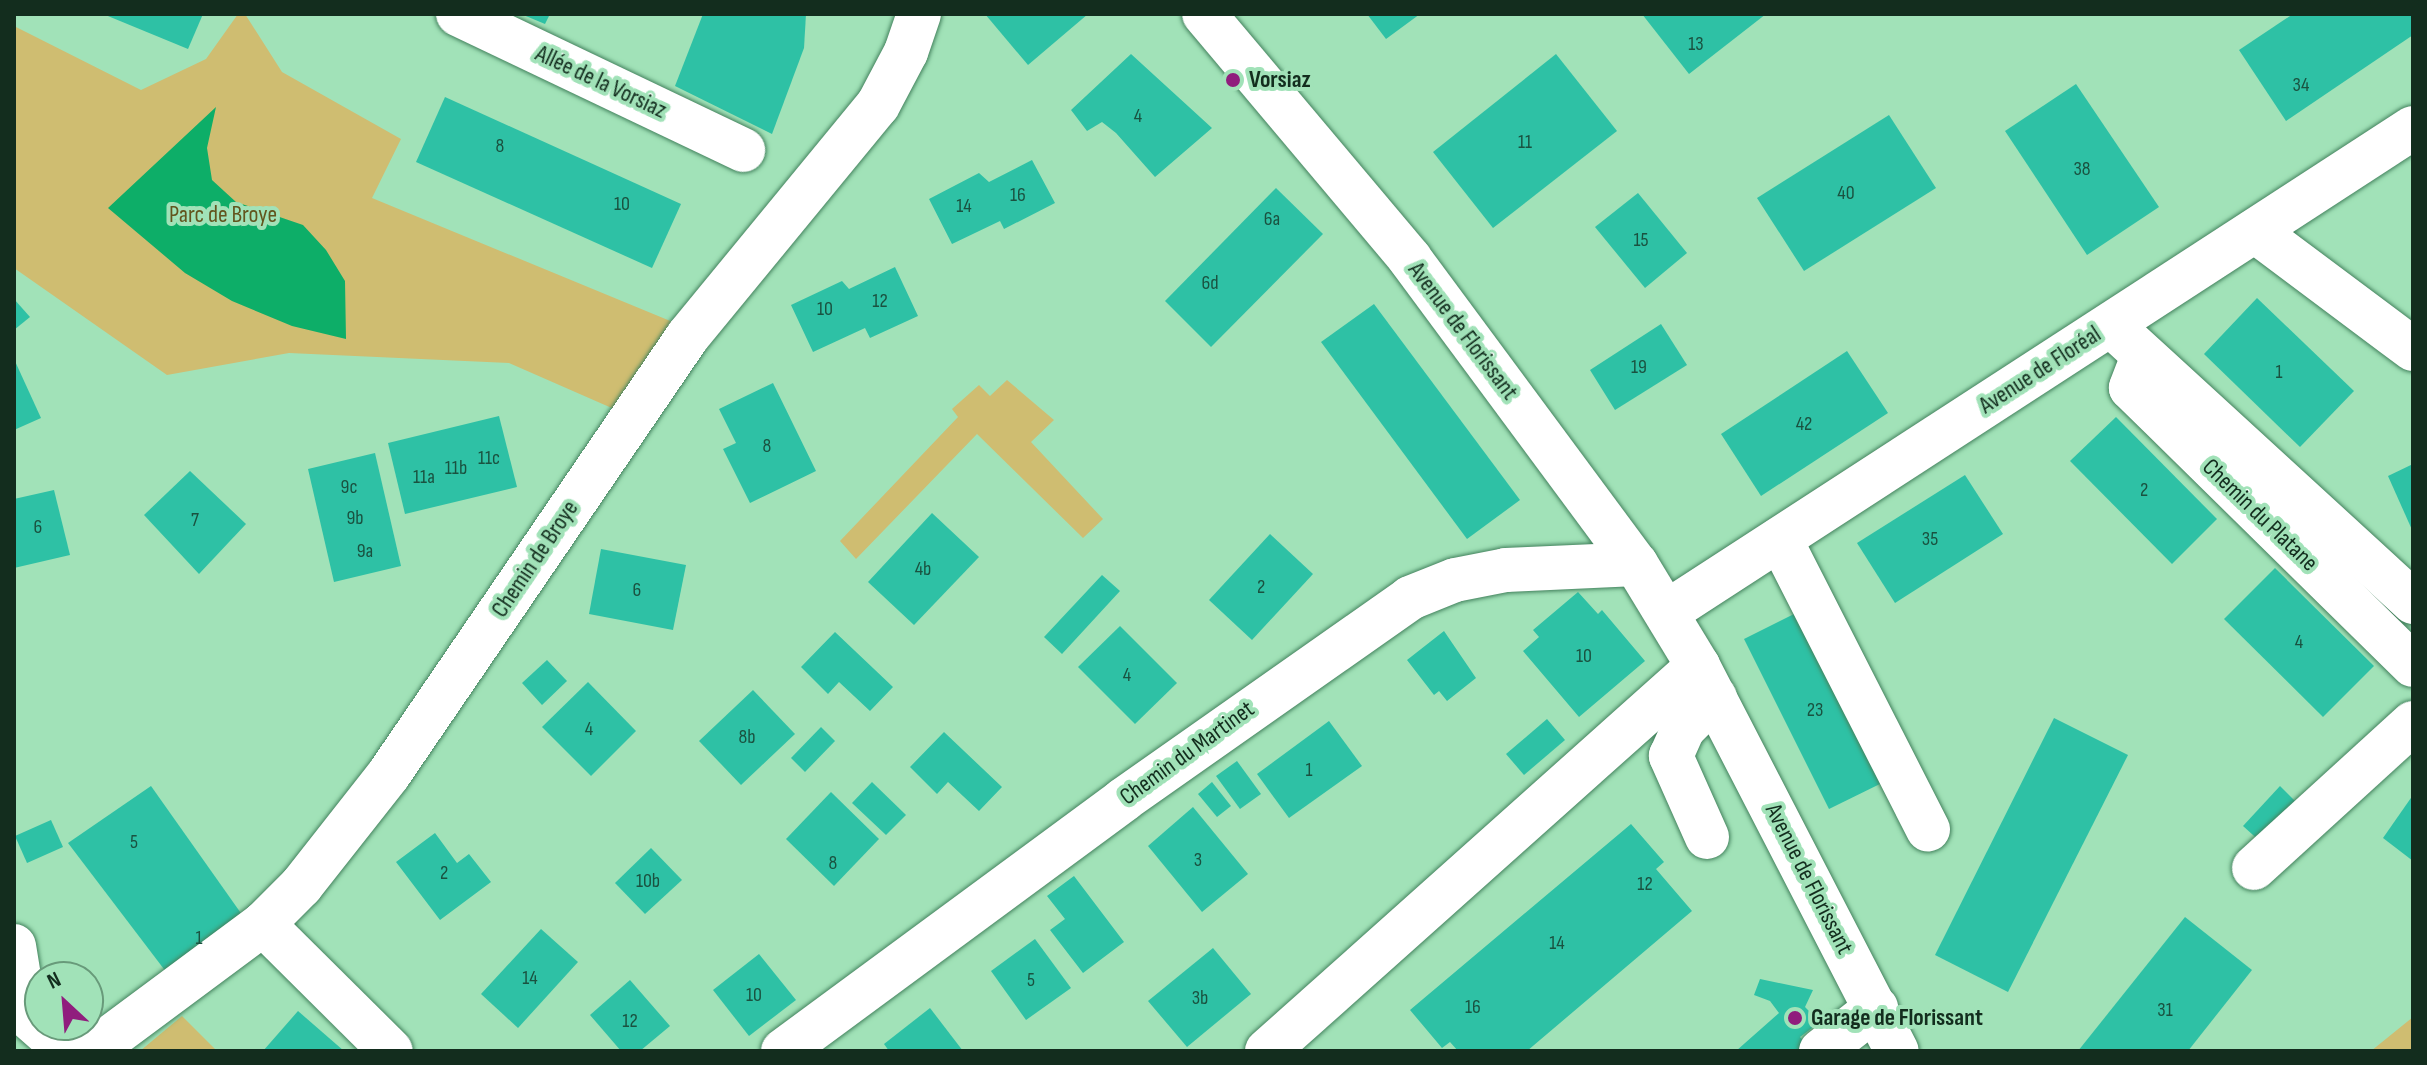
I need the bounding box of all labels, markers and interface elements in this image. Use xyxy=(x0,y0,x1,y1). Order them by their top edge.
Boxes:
house number: 13 xyxy=(1688,32,1704,56)
street label: Allée de la Vorsiaz xyxy=(531,39,671,125)
place label: Vorsiaz xyxy=(1249,66,1311,94)
marker: Vorsiaz xyxy=(1224,71,1242,89)
house number: 34 xyxy=(2293,73,2309,97)
house number: 4 xyxy=(1134,104,1142,128)
house number: 11 xyxy=(1518,130,1532,154)
house number: 8 xyxy=(496,134,504,158)
house number: 38 xyxy=(2073,157,2091,181)
house number: 40 xyxy=(1837,181,1855,205)
house number: 16 xyxy=(1010,183,1026,207)
house number: 10 xyxy=(614,192,630,216)
house number: 14 xyxy=(956,194,972,218)
park label: Parc de Broye xyxy=(169,201,277,229)
house number: 6a xyxy=(1264,207,1280,231)
house number: 15 xyxy=(1633,228,1649,252)
street label: Avenue de Florissant xyxy=(1402,257,1524,405)
house number: 6d xyxy=(1201,271,1219,295)
house number: 12 xyxy=(872,289,888,313)
house number: 10 xyxy=(817,297,833,321)
street label: Avenue de Floréal xyxy=(1974,320,2106,420)
house number: 19 xyxy=(1631,355,1647,379)
house number: 1 xyxy=(2276,360,2282,384)
house number: 42 xyxy=(1796,412,1812,436)
house number: 8 xyxy=(763,434,771,458)
house number: 11c xyxy=(478,446,500,470)
street label: Chemin du Platane xyxy=(2196,453,2324,577)
house number: 11b xyxy=(445,456,467,480)
house number: 11a xyxy=(413,465,435,489)
house number: 9c xyxy=(341,475,357,499)
house number: 2 xyxy=(2140,478,2148,502)
street label: Chemin de Broye xyxy=(485,495,585,623)
house number: 9b xyxy=(346,506,364,530)
house number: 7 xyxy=(191,508,199,532)
house number: 6 xyxy=(34,515,42,539)
house number: 35 xyxy=(1922,527,1938,551)
house number: 9a xyxy=(357,539,373,563)
house number: 4b xyxy=(915,557,931,581)
house number: 2 xyxy=(1257,575,1265,599)
house number: 6 xyxy=(633,578,641,602)
house number: 4 xyxy=(2295,630,2303,654)
house number: 10 xyxy=(1576,644,1592,668)
house number: 4 xyxy=(1123,663,1131,687)
street label: Chemin du Martinet xyxy=(1114,695,1260,811)
house number: 23 xyxy=(1807,698,1823,722)
house number: 4 xyxy=(585,717,593,741)
house number: 8b xyxy=(738,725,756,749)
house number: 1 xyxy=(1306,758,1312,782)
street label: Avenue de Florissant xyxy=(1759,799,1859,959)
house number: 5 xyxy=(130,830,138,854)
house number: 3 xyxy=(1194,848,1202,872)
house number: 8 xyxy=(829,851,837,875)
house number: 2 xyxy=(440,861,448,885)
house number: 10b xyxy=(636,869,660,893)
house number: 12 xyxy=(1637,872,1653,896)
house number: 1 xyxy=(196,926,202,950)
house number: 14 xyxy=(1549,931,1565,955)
north arrow xyxy=(24,961,104,1041)
text: N xyxy=(43,966,65,995)
house number: 14 xyxy=(522,966,538,990)
house number: 5 xyxy=(1027,968,1035,992)
house number: 10 xyxy=(746,983,762,1007)
house number: 3b xyxy=(1192,986,1208,1010)
house number: 16 xyxy=(1465,995,1481,1019)
house number: 31 xyxy=(2157,998,2173,1022)
place label: Garage de Florissant xyxy=(1811,1004,1983,1032)
house number: 12 xyxy=(622,1009,638,1033)
marker: Garage de Florissant xyxy=(1786,1009,1804,1027)

